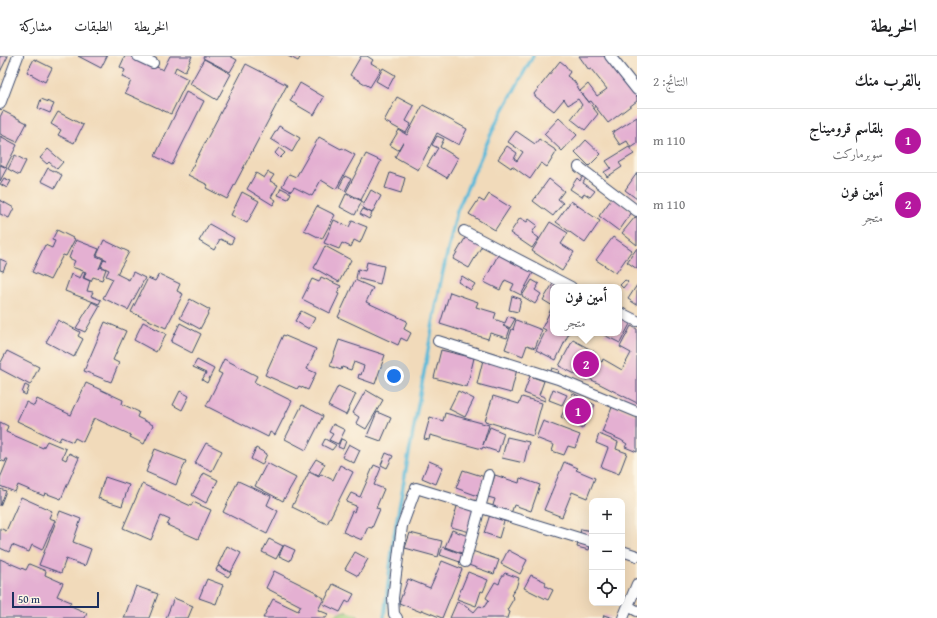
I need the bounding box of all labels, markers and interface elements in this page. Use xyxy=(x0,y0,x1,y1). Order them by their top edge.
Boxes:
text: الخريطة xyxy=(871,11,917,39)
text: مشاركة xyxy=(20,16,52,36)
text: الطبقات xyxy=(74,16,112,36)
text: الخريطة xyxy=(134,16,168,36)
text: بالقرب منك xyxy=(854,67,921,92)
text: النتائج: 2 xyxy=(653,72,688,91)
text: بلقاسم قروميناج xyxy=(809,117,883,138)
text: 110 m xyxy=(653,131,685,150)
text: 1 xyxy=(905,131,911,150)
text: سوبرماركت xyxy=(833,144,883,163)
text: أمين فون xyxy=(841,181,883,202)
text: 110 m xyxy=(653,195,685,214)
text: 2 xyxy=(905,195,911,214)
text: متجر xyxy=(862,208,883,227)
popup xyxy=(550,284,622,336)
text: أمين فون xyxy=(565,286,607,307)
text: متجر xyxy=(565,313,586,332)
pin: 2 xyxy=(573,349,599,379)
your location xyxy=(384,366,404,386)
pin: 1 xyxy=(565,396,591,426)
map controls xyxy=(589,498,625,606)
button: + xyxy=(589,498,625,534)
button: − xyxy=(589,534,625,570)
button: locate xyxy=(589,570,625,606)
scale bar xyxy=(12,590,99,609)
text: 50 m xyxy=(18,591,40,607)

